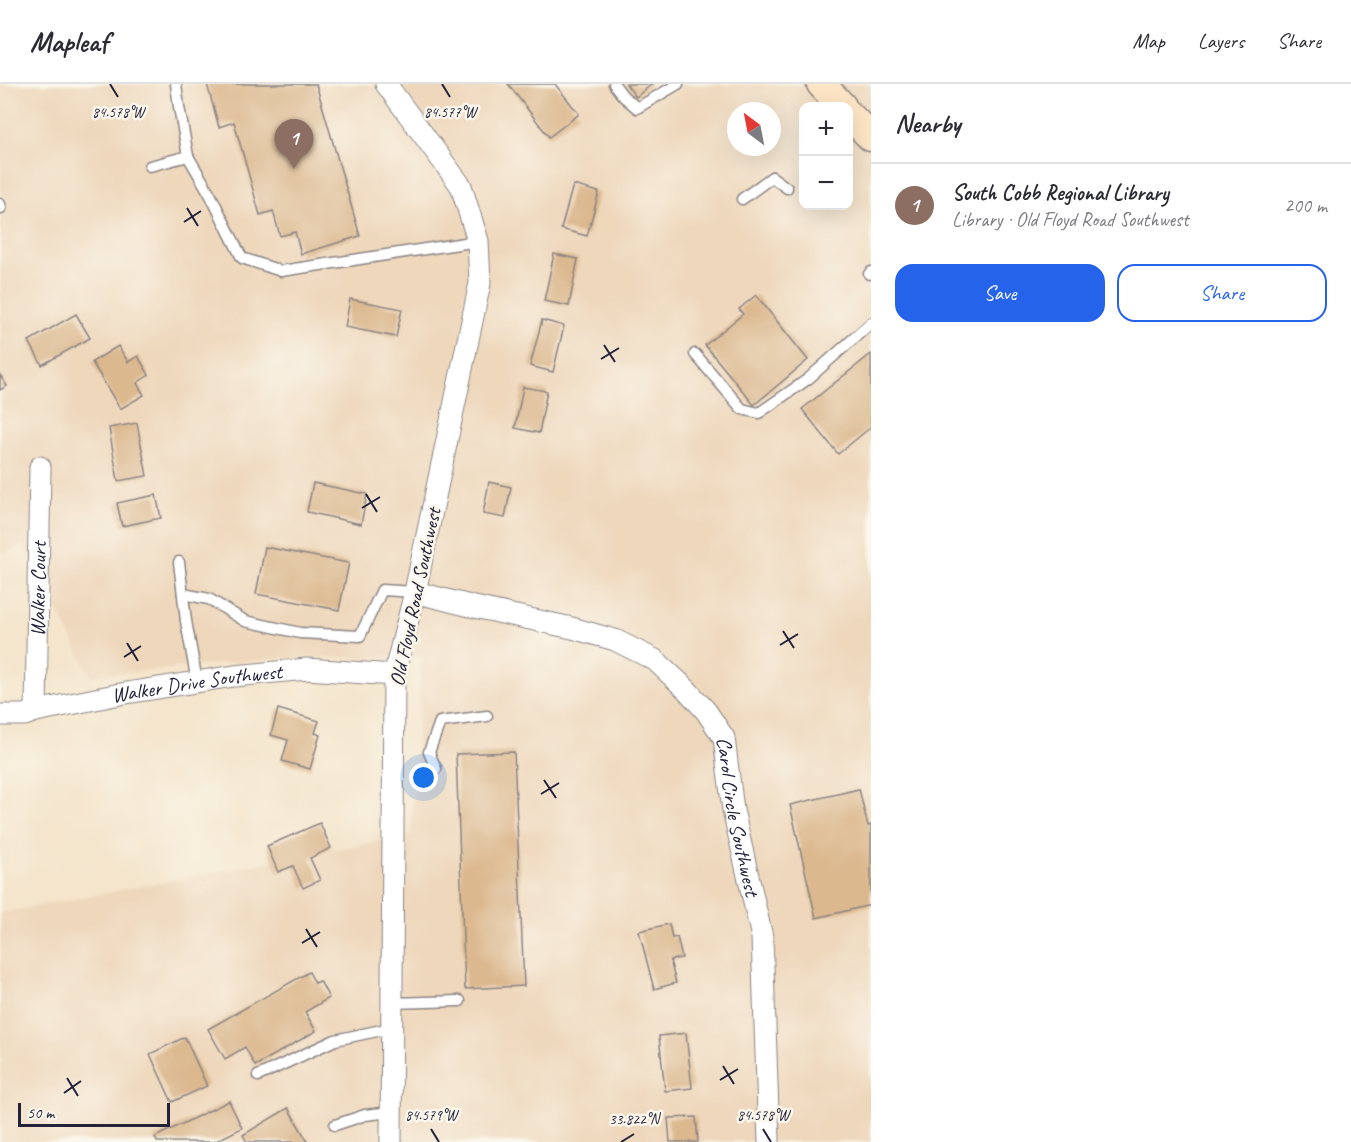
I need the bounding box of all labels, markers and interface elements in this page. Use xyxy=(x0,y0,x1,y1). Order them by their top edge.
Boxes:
text: Mapleaf xyxy=(30,24,108,59)
text: Map xyxy=(1132,28,1165,54)
text: Layers xyxy=(1198,28,1244,54)
text: Share xyxy=(1277,28,1321,54)
north arrow xyxy=(727,102,781,156)
map controls xyxy=(799,102,853,210)
button: + xyxy=(799,102,853,156)
text: 84.578°W xyxy=(92,103,147,122)
text: 84.577°W xyxy=(424,103,479,122)
text: Nearby xyxy=(895,107,960,140)
pin: 1 xyxy=(274,120,314,169)
button: − xyxy=(799,156,853,210)
text: South Cobb Regional Library xyxy=(952,179,1169,207)
text: 1 xyxy=(910,193,919,218)
text: 200 m xyxy=(1284,193,1327,218)
text: Library · Old Floyd Road Southwest xyxy=(952,207,1189,232)
button: Save xyxy=(895,264,1105,322)
button: Share xyxy=(1117,264,1327,322)
street label: Old Floyd Road Southwest xyxy=(383,504,447,688)
street label: Walker Court xyxy=(24,539,52,637)
street label: Walker Drive Southwest xyxy=(109,658,285,708)
street label: Carol Circle Southwest xyxy=(711,736,766,901)
your location xyxy=(409,763,438,792)
scale bar xyxy=(18,1100,170,1128)
text: 50 m xyxy=(27,1103,54,1123)
text: 84.579°W xyxy=(405,1106,460,1125)
text: 84.578°W xyxy=(737,1106,792,1125)
text: 33.822°N xyxy=(609,1110,662,1129)

